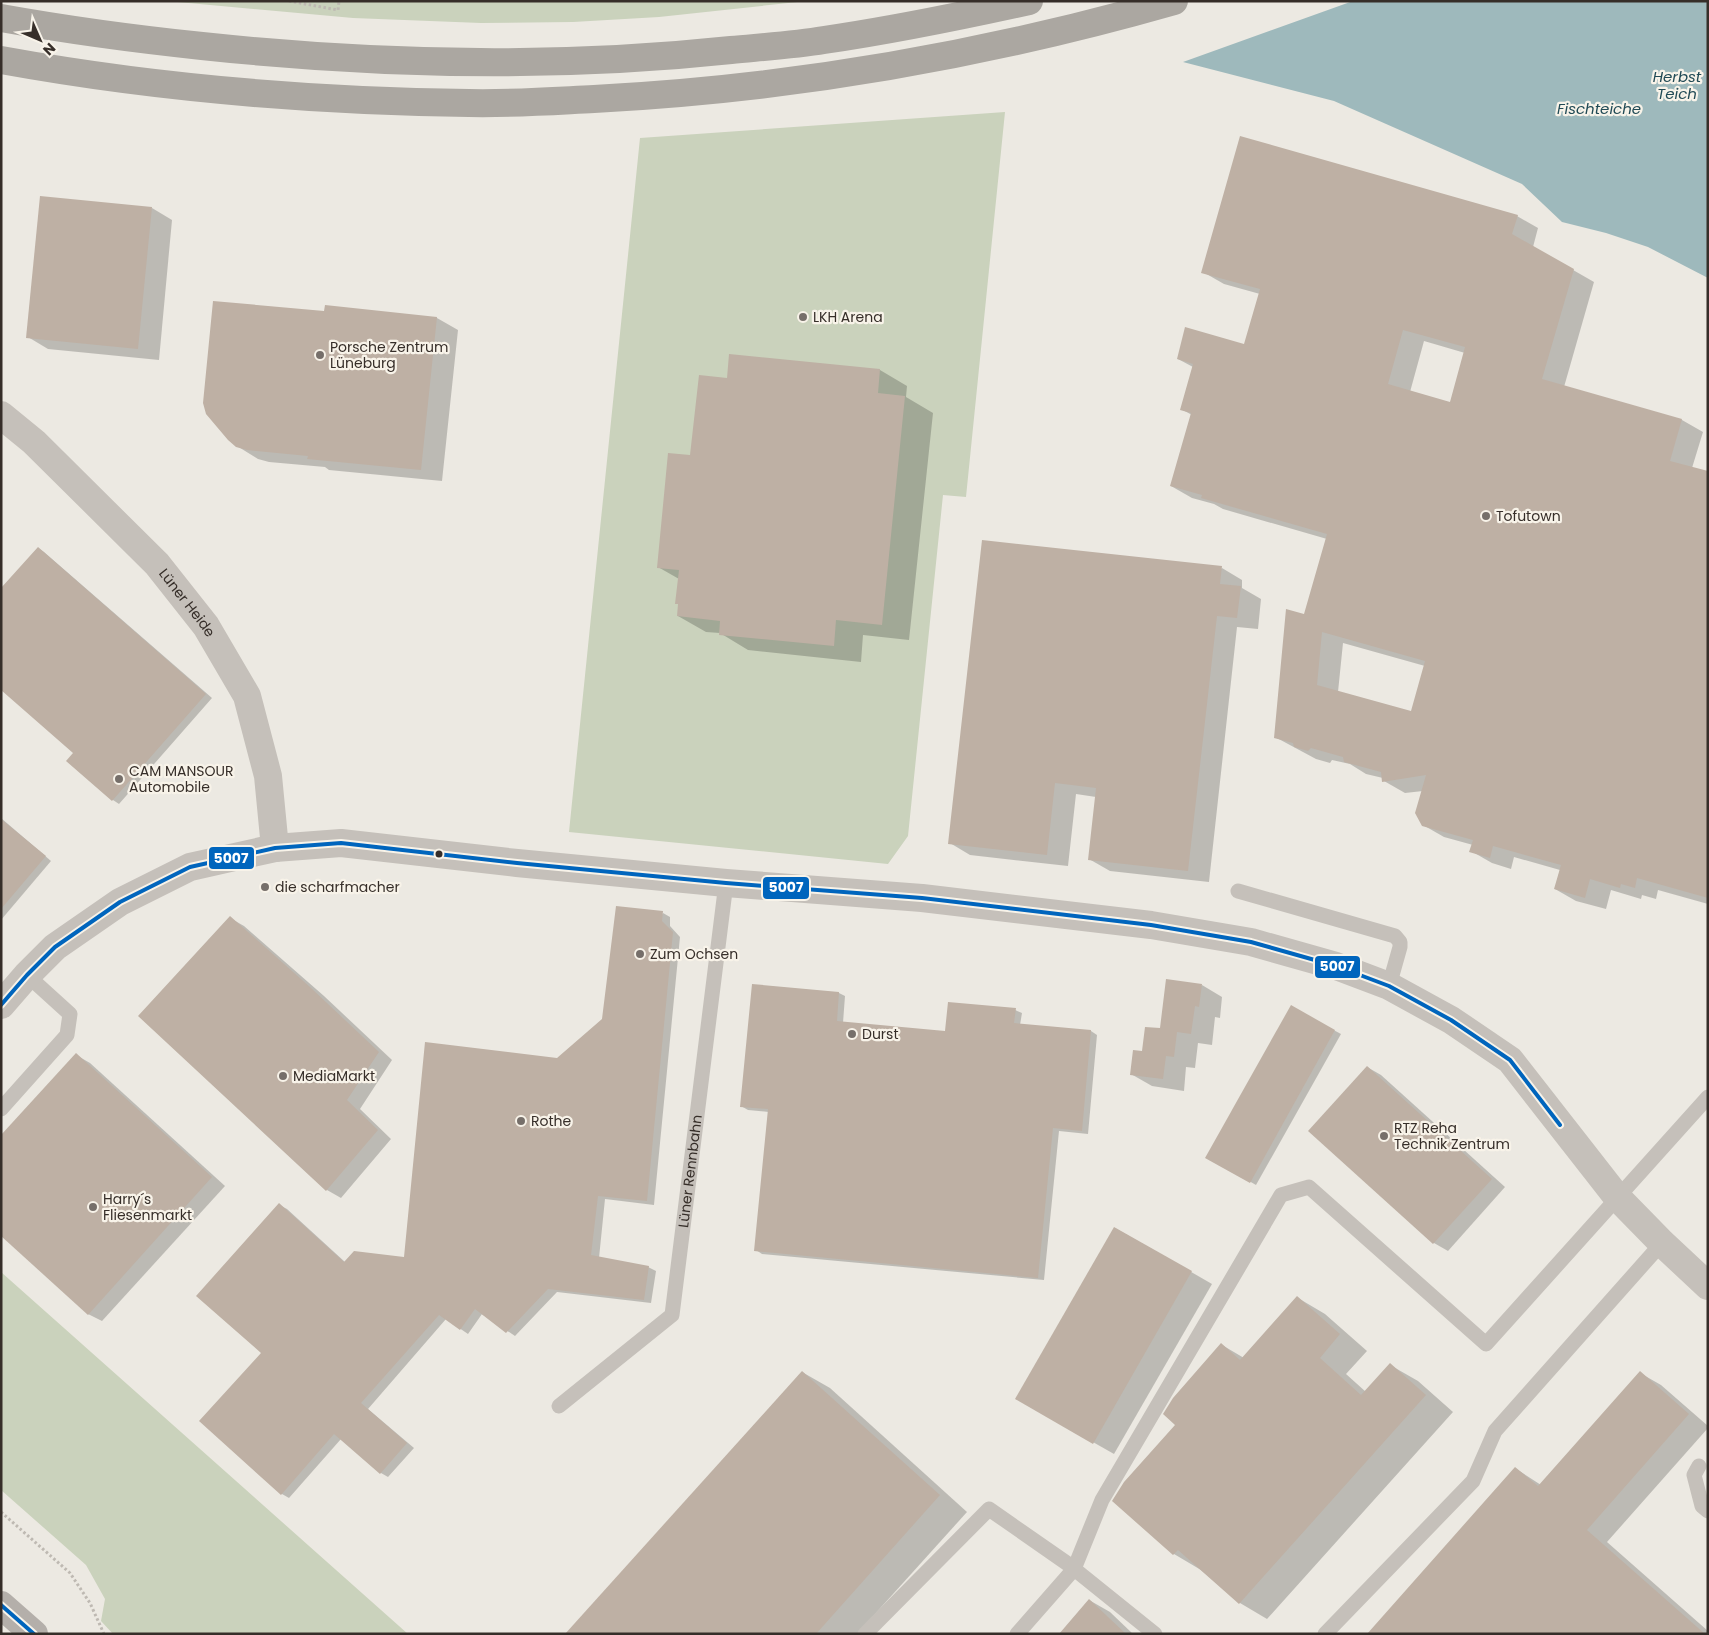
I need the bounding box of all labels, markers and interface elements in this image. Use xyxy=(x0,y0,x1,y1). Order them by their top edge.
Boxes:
north arrow xyxy=(15,15,65,65)
text: N xyxy=(38,38,60,60)
water label: Herbst Teich xyxy=(1653,66,1702,104)
water label: Fischteiche xyxy=(1557,98,1641,119)
place label: LKH Arena xyxy=(813,307,883,327)
marker: LKH Arena xyxy=(797,311,809,323)
place label: Porsche Zentrum Lüneburg xyxy=(330,337,448,373)
marker: Porsche Zentrum Lüneburg xyxy=(314,349,326,361)
place label: Tofutown xyxy=(1496,506,1561,526)
marker: Tofutown xyxy=(1480,510,1492,522)
street label: Lüner Heide xyxy=(154,564,220,641)
place label: CAM MANSOUR Automobile xyxy=(129,761,234,797)
marker: CAM MANSOUR Automobile xyxy=(113,773,125,785)
line badge: 5007 xyxy=(208,846,255,870)
text: 5007 xyxy=(214,848,249,868)
unlabelled marker xyxy=(434,849,444,859)
line badge: 5007 xyxy=(762,876,810,900)
place label: die scharfmacher xyxy=(275,877,400,897)
text: 5007 xyxy=(769,877,804,897)
marker: die scharfmacher xyxy=(259,881,271,893)
place label: Zum Ochsen xyxy=(650,944,738,964)
marker: Zum Ochsen xyxy=(634,948,646,960)
line badge: 5007 xyxy=(1314,955,1361,979)
text: 5007 xyxy=(1320,956,1355,976)
place label: Durst xyxy=(862,1024,898,1044)
marker: Durst xyxy=(846,1028,858,1040)
place label: MediaMarkt xyxy=(293,1066,375,1086)
marker: MediaMarkt xyxy=(277,1070,289,1082)
place label: Rothe xyxy=(531,1111,572,1131)
street label: Lüner Rennbahn xyxy=(673,1114,707,1229)
marker: Rothe xyxy=(515,1115,527,1127)
place label: RTZ Reha Technik Zentrum xyxy=(1394,1118,1510,1154)
marker: RTZ Reha Technik Zentrum xyxy=(1378,1130,1390,1142)
place label: Harry´s Fliesenmarkt xyxy=(103,1189,192,1225)
marker: Harry´s Fliesenmarkt xyxy=(87,1201,99,1213)

